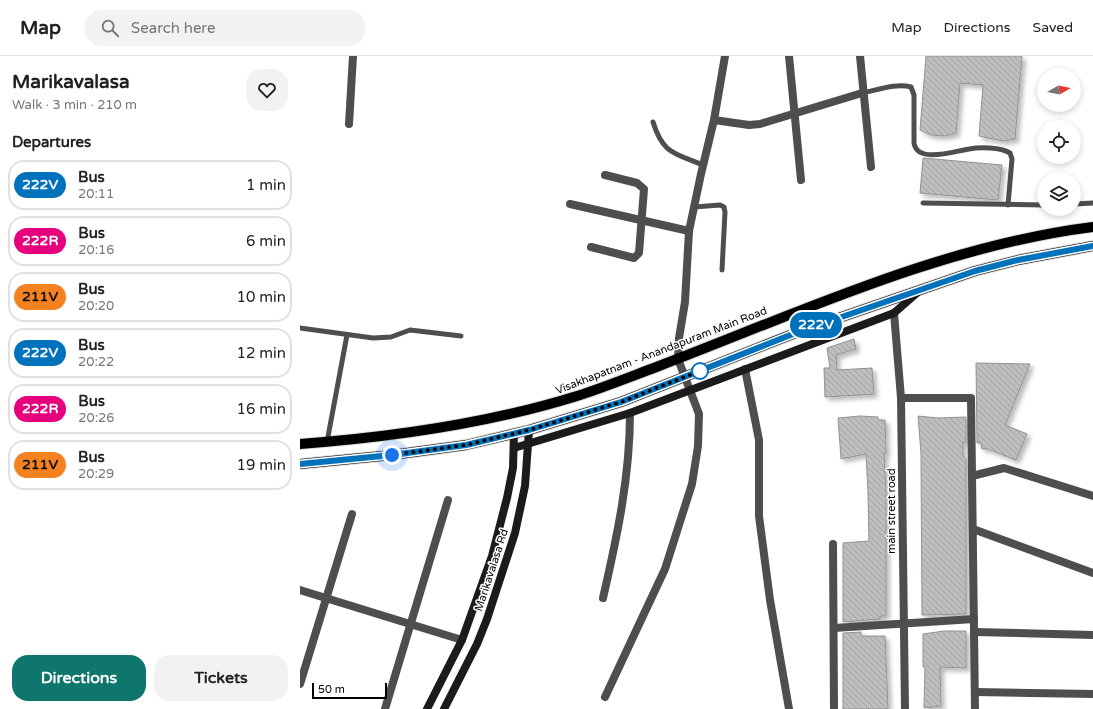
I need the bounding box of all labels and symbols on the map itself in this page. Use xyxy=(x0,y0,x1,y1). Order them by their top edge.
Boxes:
north arrow xyxy=(1037,68,1081,112)
street label: Visakhapatnam - Anandapuram Main Road xyxy=(554,304,769,397)
line badge: 222V xyxy=(788,312,844,338)
unlabelled marker xyxy=(691,362,709,380)
your location xyxy=(382,445,402,465)
street label: main street road xyxy=(885,468,898,554)
street label: Marikavalasa Rd xyxy=(472,527,511,613)
scale bar xyxy=(312,681,387,700)

